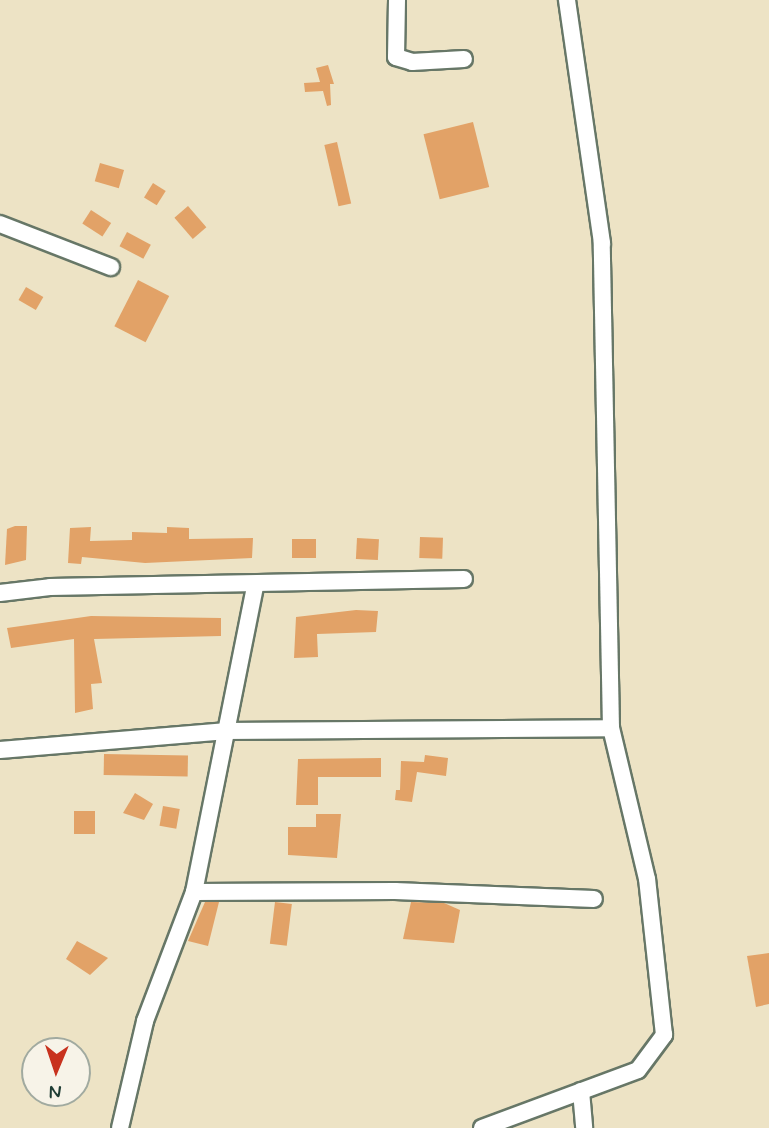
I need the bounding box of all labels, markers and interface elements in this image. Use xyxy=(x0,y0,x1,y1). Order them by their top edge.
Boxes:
north arrow xyxy=(21,1037,91,1107)
text: N xyxy=(49,1079,62,1104)

